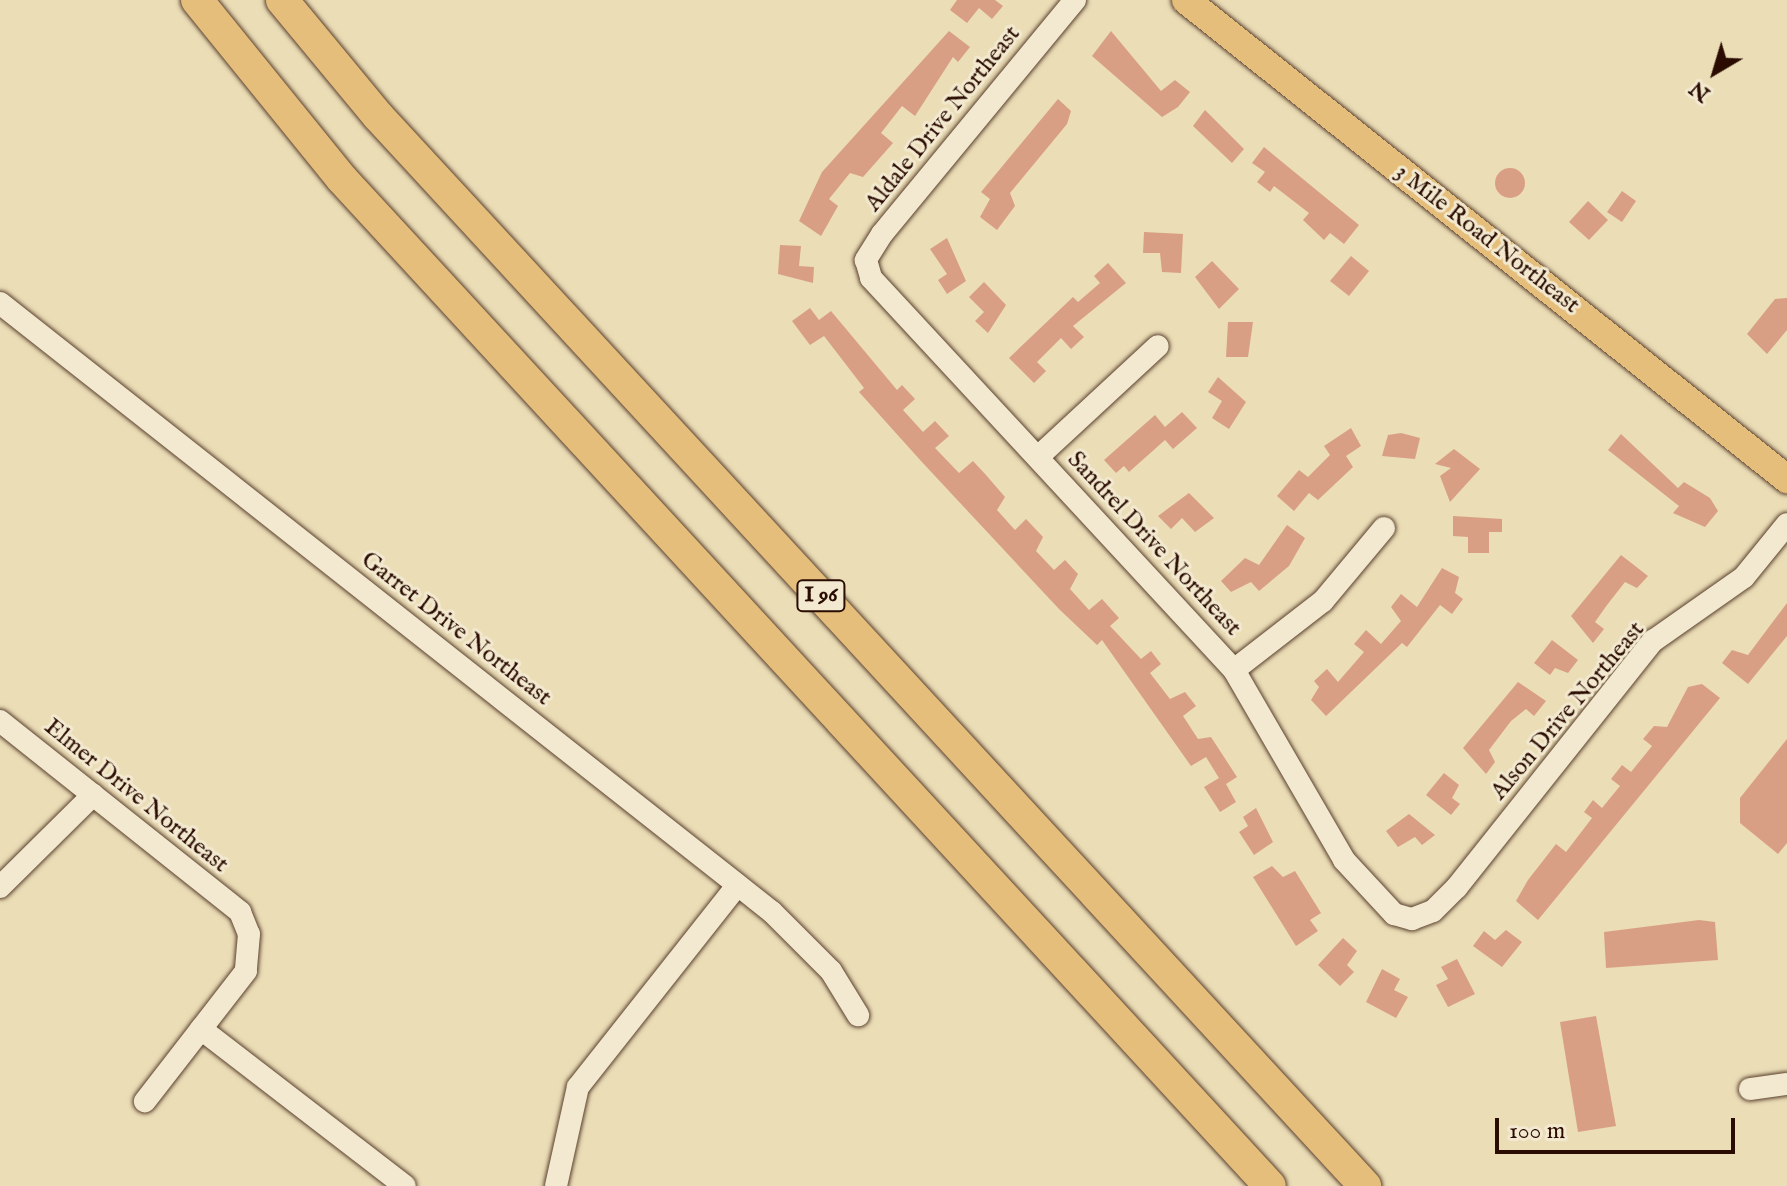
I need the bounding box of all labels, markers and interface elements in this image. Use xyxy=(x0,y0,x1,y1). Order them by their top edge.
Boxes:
street label: Aldale Drive Northeast xyxy=(859,20,1027,218)
north arrow xyxy=(1675,32,1755,112)
text: N xyxy=(1684,74,1716,108)
street label: 3 Mile Road Northeast xyxy=(1389,158,1585,320)
street label: Sandrel Drive Northeast xyxy=(1061,446,1247,642)
street label: Garret Drive Northeast xyxy=(355,546,557,712)
road number: I 96 xyxy=(795,578,847,614)
street label: Alson Drive Northeast xyxy=(1485,616,1651,806)
street label: Elmer Drive Northeast xyxy=(38,713,234,879)
scale bar xyxy=(1499,1102,1739,1152)
text: 100 m xyxy=(1509,1116,1565,1147)

